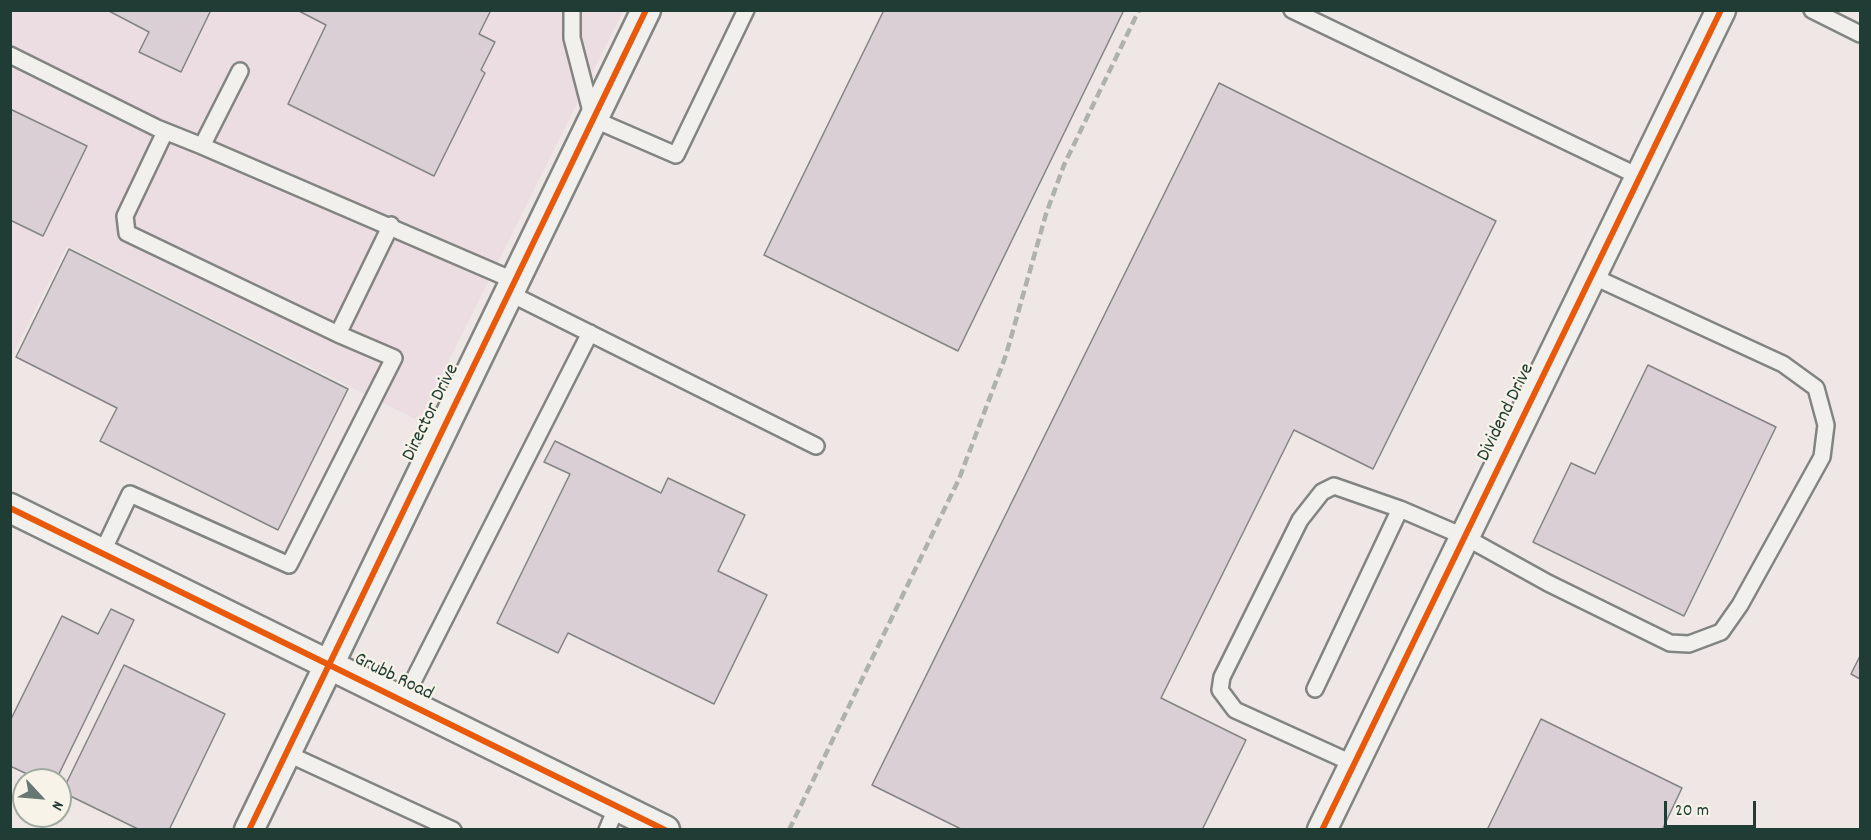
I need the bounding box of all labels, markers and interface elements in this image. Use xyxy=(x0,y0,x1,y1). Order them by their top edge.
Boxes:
street label: Dividend Drive xyxy=(1473,360,1541,466)
street label: Director Drive xyxy=(398,361,466,465)
street label: Grubb Road xyxy=(349,648,437,708)
north arrow xyxy=(12,768,72,828)
scale bar xyxy=(1667,789,1758,827)
text: N xyxy=(45,797,69,814)
text: 20 m xyxy=(1675,799,1709,824)

